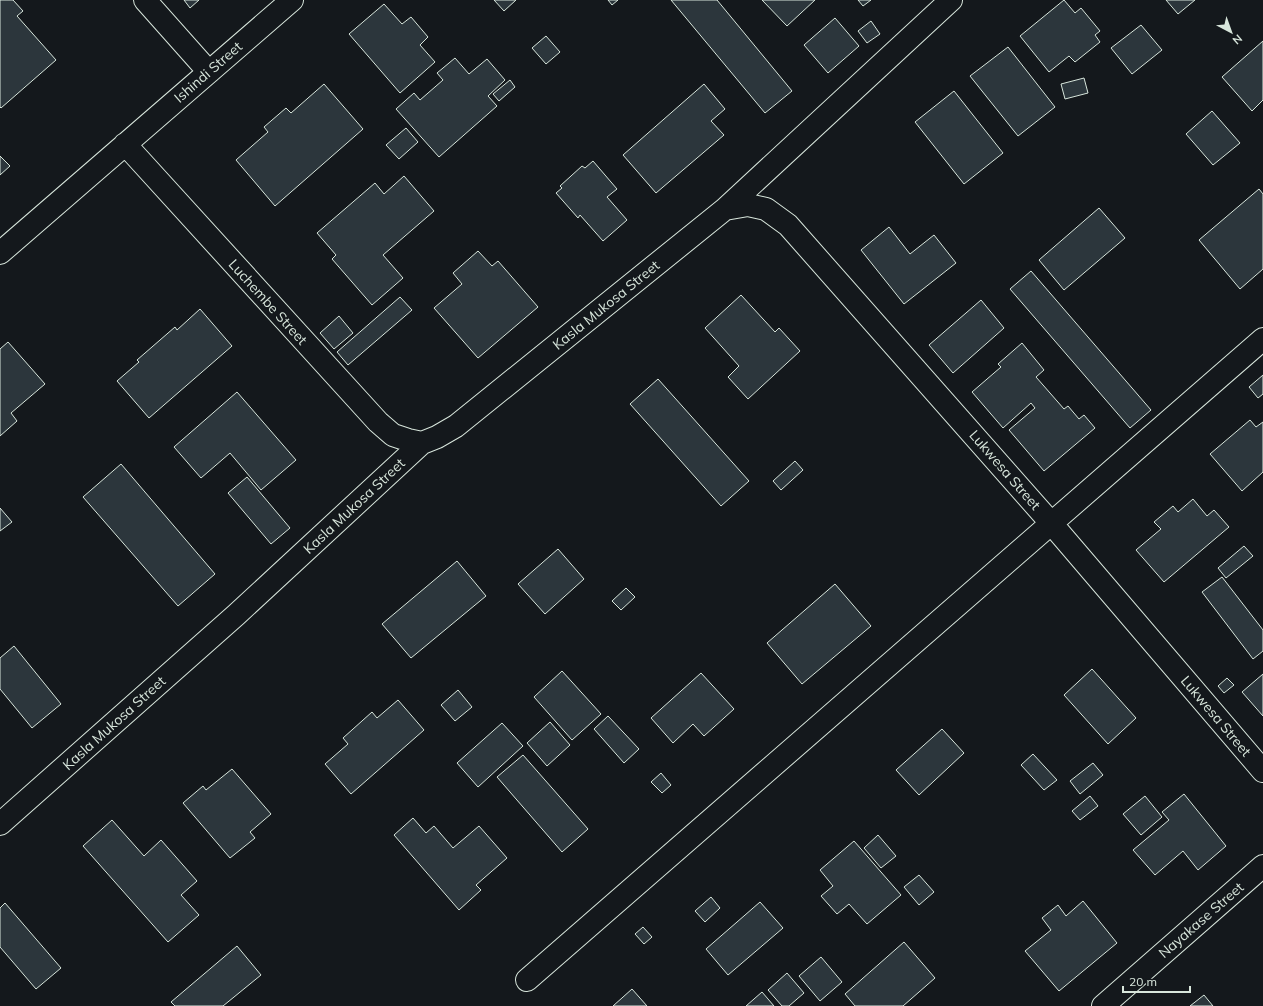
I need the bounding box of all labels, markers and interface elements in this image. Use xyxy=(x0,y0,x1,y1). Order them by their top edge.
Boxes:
north arrow xyxy=(1211,12,1251,52)
text: N xyxy=(1230,32,1245,48)
street label: Ishindi Street xyxy=(170,37,246,106)
street label: Luchembe Street xyxy=(225,255,311,349)
street label: Kasla Mukosa Street xyxy=(549,256,663,354)
street label: Lukwesa Street xyxy=(965,426,1045,514)
street label: Kasla Mukosa Street xyxy=(299,454,409,558)
street label: Kasla Mukosa Street xyxy=(59,672,169,774)
street label: Lukwesa Street xyxy=(1177,672,1255,760)
street label: Nayakase Street xyxy=(1155,878,1247,962)
scale bar xyxy=(1123,968,1190,994)
text: 20 m xyxy=(1129,974,1157,989)

